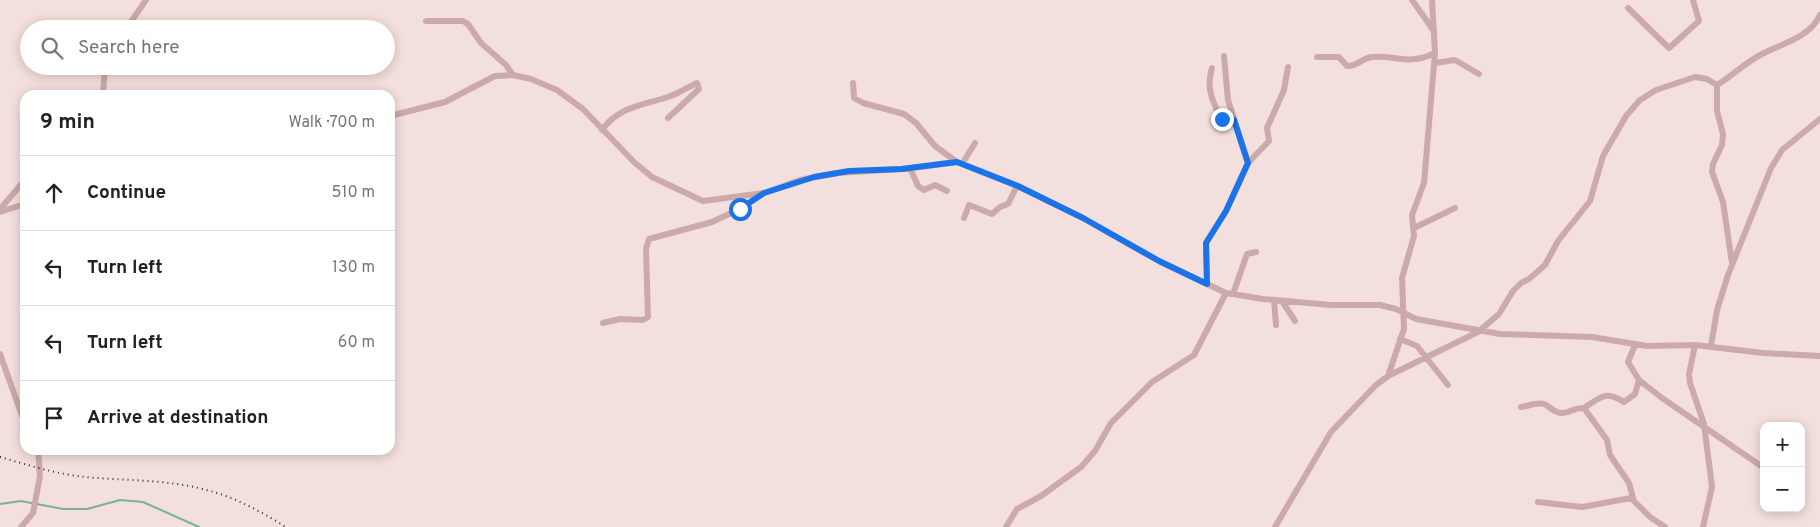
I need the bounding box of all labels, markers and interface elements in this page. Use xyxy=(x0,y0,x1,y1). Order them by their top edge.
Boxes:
search box xyxy=(20,20,395,75)
icon: search xyxy=(38,34,66,62)
text: Search here xyxy=(78,36,180,60)
route end xyxy=(1211,108,1234,131)
text: 9 min xyxy=(40,109,95,136)
text: Walk · 700 m xyxy=(288,113,375,133)
icon: ahead xyxy=(40,179,68,207)
text: Continue xyxy=(87,181,166,205)
text: 510 m xyxy=(332,183,375,203)
route start xyxy=(729,198,752,221)
icon: left xyxy=(40,254,68,282)
text: Turn left xyxy=(87,256,163,280)
text: 130 m xyxy=(332,258,375,278)
icon: left xyxy=(40,329,68,357)
text: Turn left xyxy=(87,331,163,355)
text: 60 m xyxy=(338,333,375,353)
icon: arrive xyxy=(40,404,68,432)
text: Arrive at destination xyxy=(87,406,268,430)
map controls xyxy=(1760,422,1805,512)
button: + xyxy=(1760,422,1805,467)
button: − xyxy=(1760,467,1805,512)

